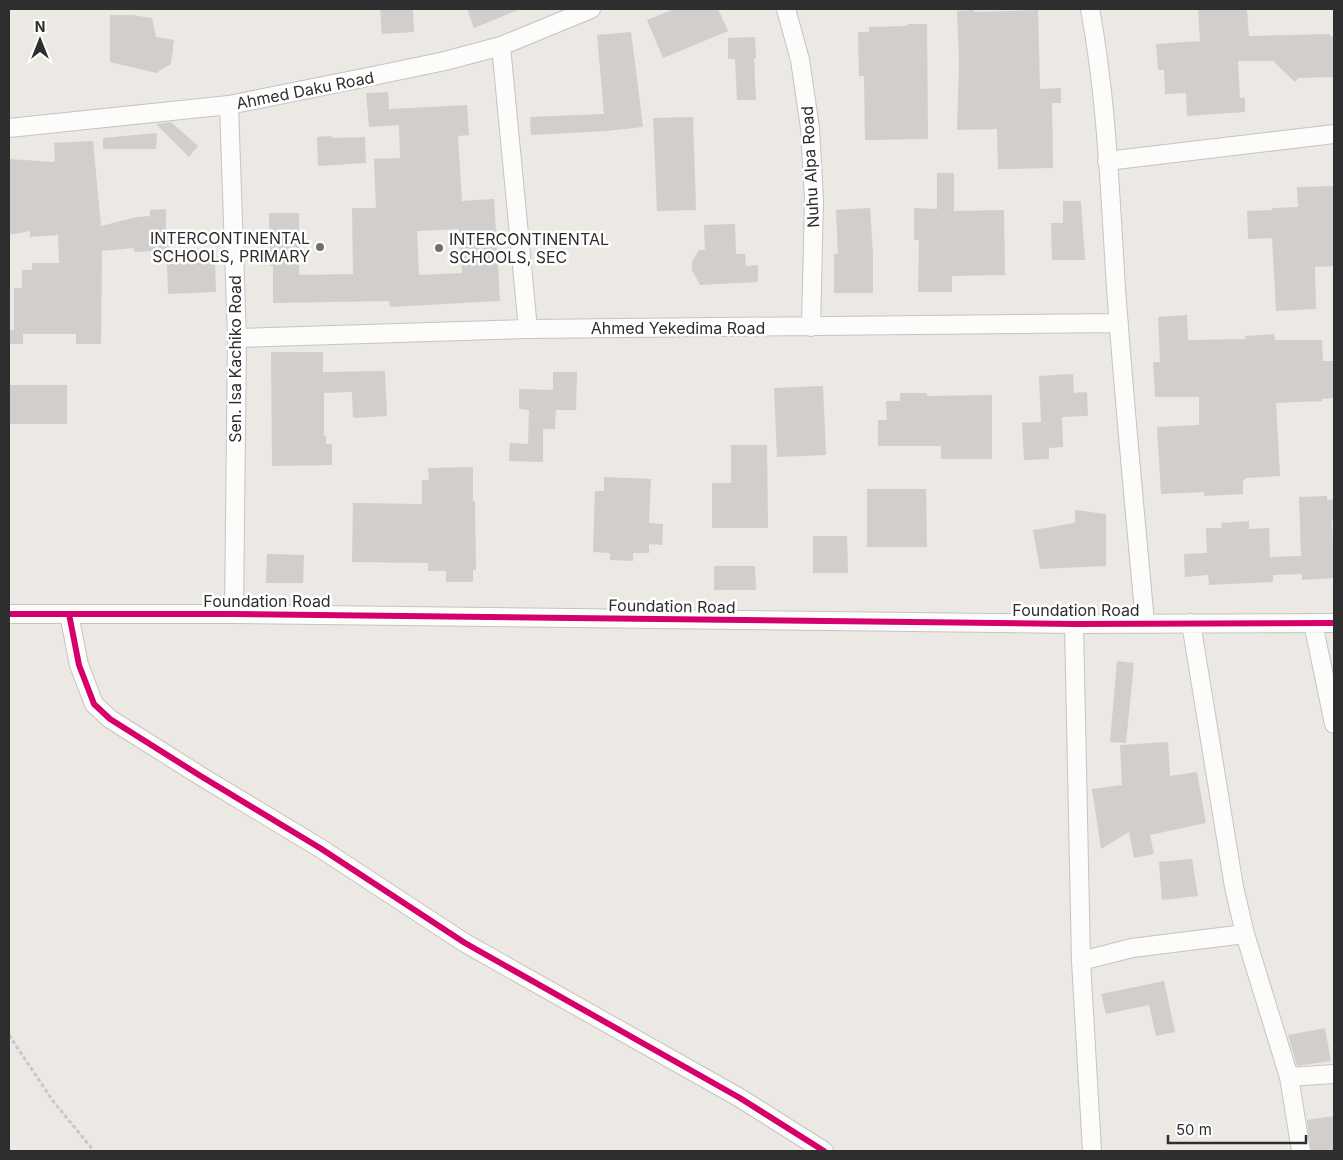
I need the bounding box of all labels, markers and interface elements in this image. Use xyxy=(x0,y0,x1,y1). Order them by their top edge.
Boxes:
north arrow xyxy=(15,15,65,65)
text: N xyxy=(35,18,45,35)
street label: Ahmed Daku Road xyxy=(234,67,376,113)
street label: Nuhu Alpa Road xyxy=(797,106,823,228)
place label: INTERCONTINENTAL SCHOOLS, PRIMARY xyxy=(150,228,310,266)
place label: INTERCONTINENTAL SCHOOLS, SEC xyxy=(449,229,609,267)
marker: INTERCONTINENTAL SCHOOLS, PRIMARY xyxy=(314,241,326,253)
marker: INTERCONTINENTAL SCHOOLS, SEC xyxy=(433,242,445,254)
street label: Sen. Isa Kachiko Road xyxy=(225,275,245,443)
street label: Ahmed Yekedima Road xyxy=(591,318,765,338)
street label: Foundation Road xyxy=(203,591,331,611)
street label: Foundation Road xyxy=(608,595,736,617)
street label: Foundation Road xyxy=(1012,600,1140,620)
scale bar xyxy=(1168,1112,1306,1144)
text: 50 m xyxy=(1176,1120,1212,1139)

